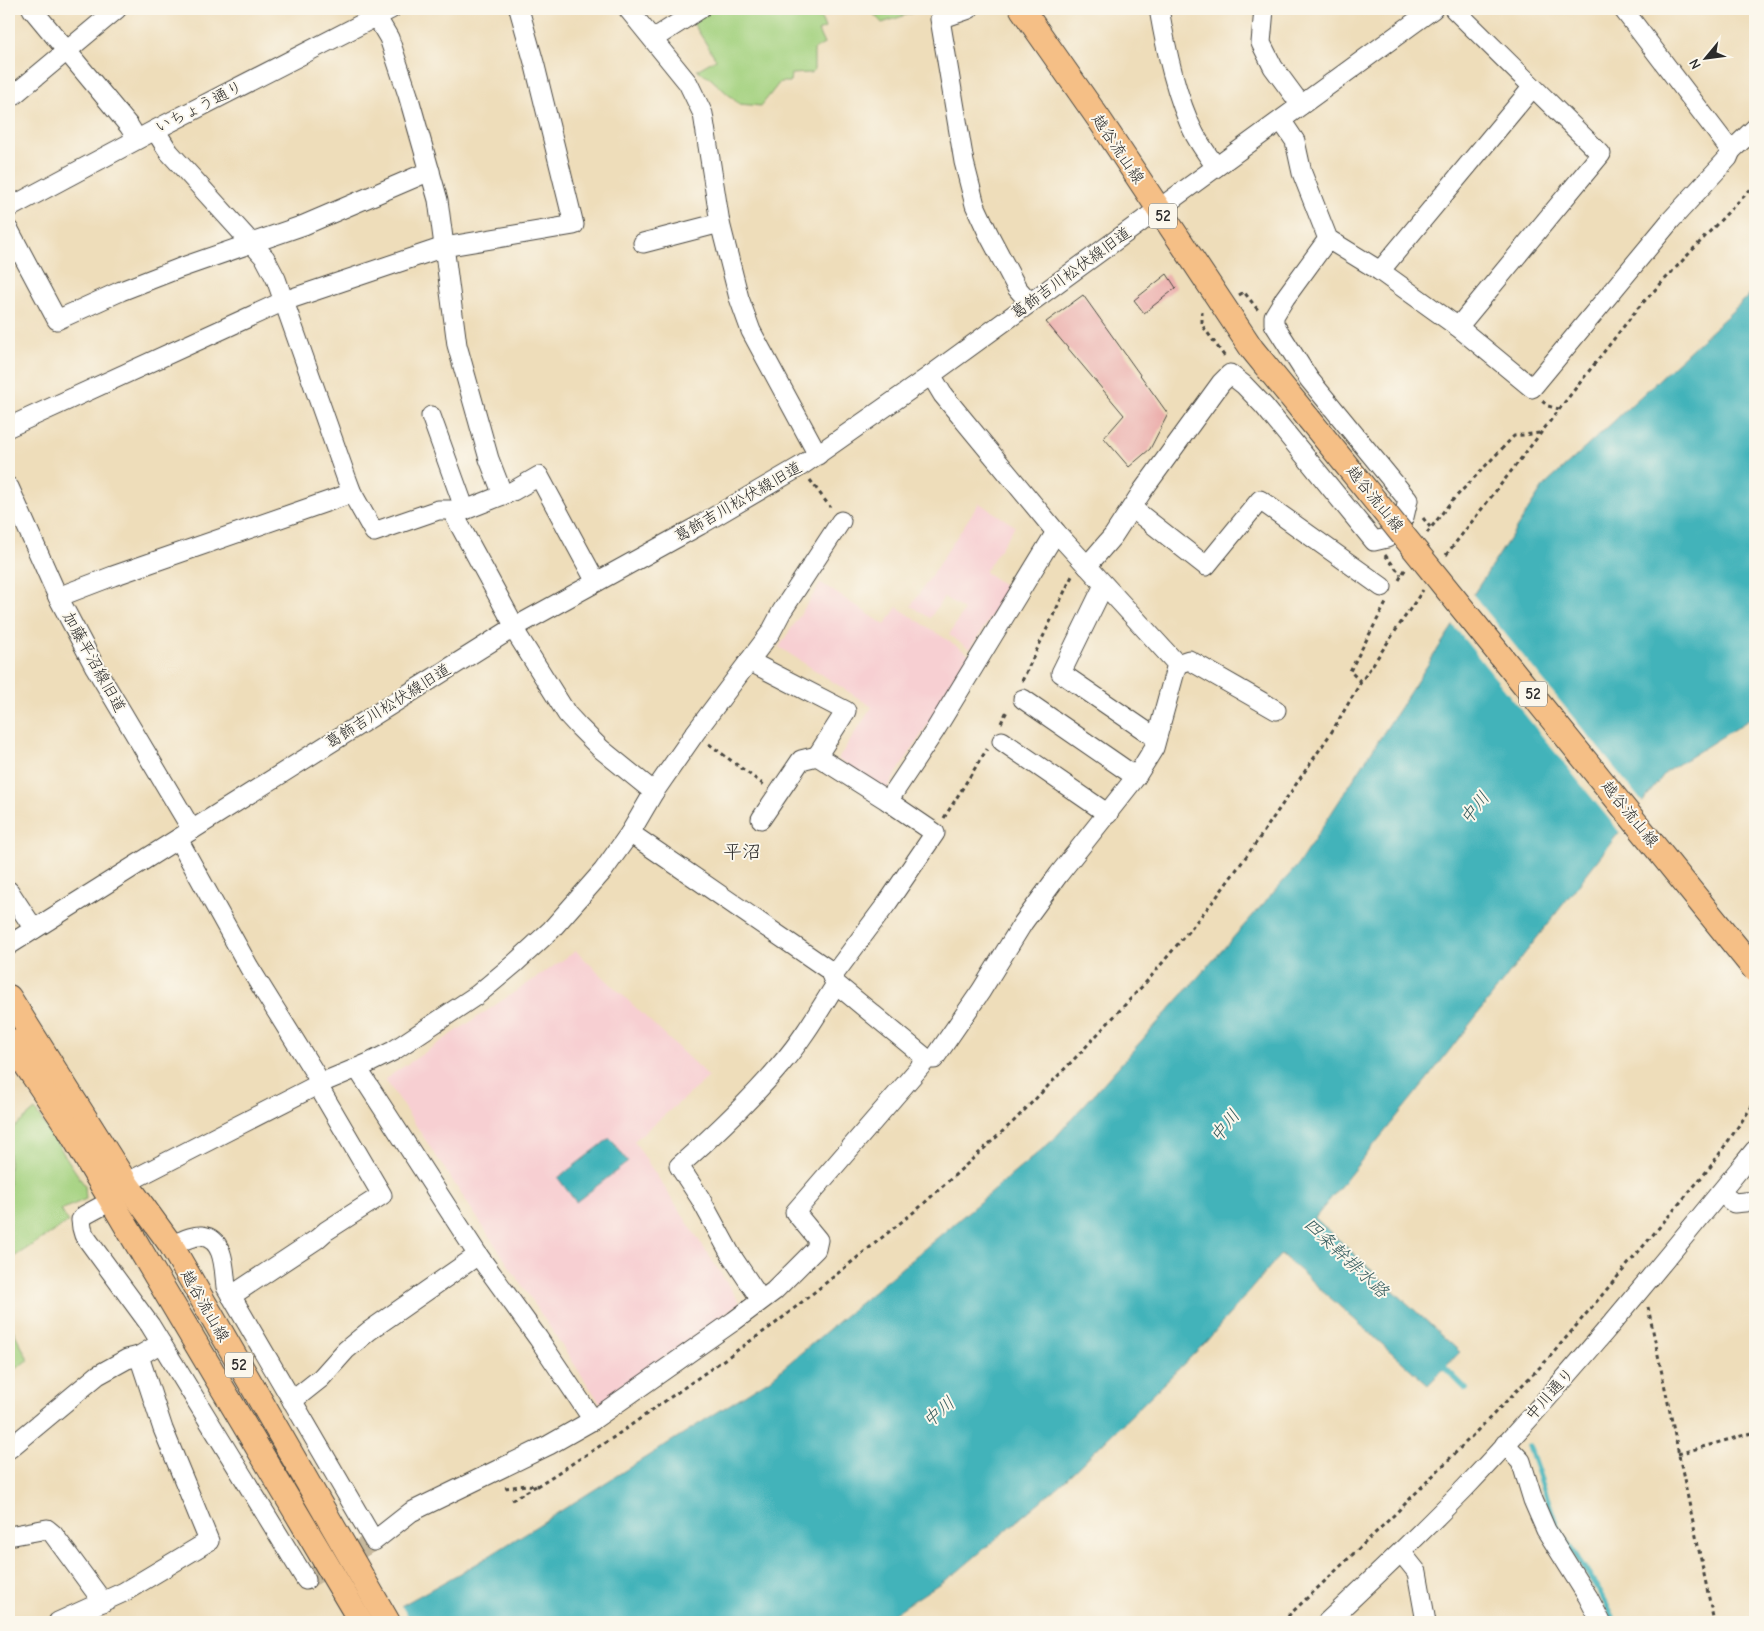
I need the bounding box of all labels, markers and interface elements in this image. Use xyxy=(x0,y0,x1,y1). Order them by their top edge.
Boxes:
north arrow xyxy=(1682,32,1732,82)
text: N xyxy=(1685,56,1705,72)
street label: いちょう通り xyxy=(152,77,246,137)
street label: 越谷流山線 xyxy=(1088,111,1148,187)
road number: 52 xyxy=(1149,204,1177,228)
street label: 葛飾吉川松伏線旧道 xyxy=(1007,223,1135,323)
street label: 葛飾吉川松伏線旧道 xyxy=(671,458,805,546)
street label: 越谷流山線 xyxy=(1343,462,1407,536)
street label: 加藤平沼線旧道 xyxy=(59,609,129,715)
street label: 葛飾吉川松伏線旧道 xyxy=(322,660,454,752)
road number: 52 xyxy=(1519,682,1547,706)
street label: 越谷流山線 xyxy=(1598,777,1662,851)
water label: 中川 xyxy=(1456,787,1494,829)
district label: 平沼 xyxy=(723,841,761,863)
water label: 中川 xyxy=(1206,1105,1244,1147)
water label: 四条幹排水路 xyxy=(1299,1213,1393,1303)
street label: 越谷流山線 xyxy=(177,1267,233,1345)
road number: 52 xyxy=(225,1352,253,1378)
street label: 中川通り xyxy=(1522,1364,1578,1424)
water label: 中川 xyxy=(919,1392,959,1432)

